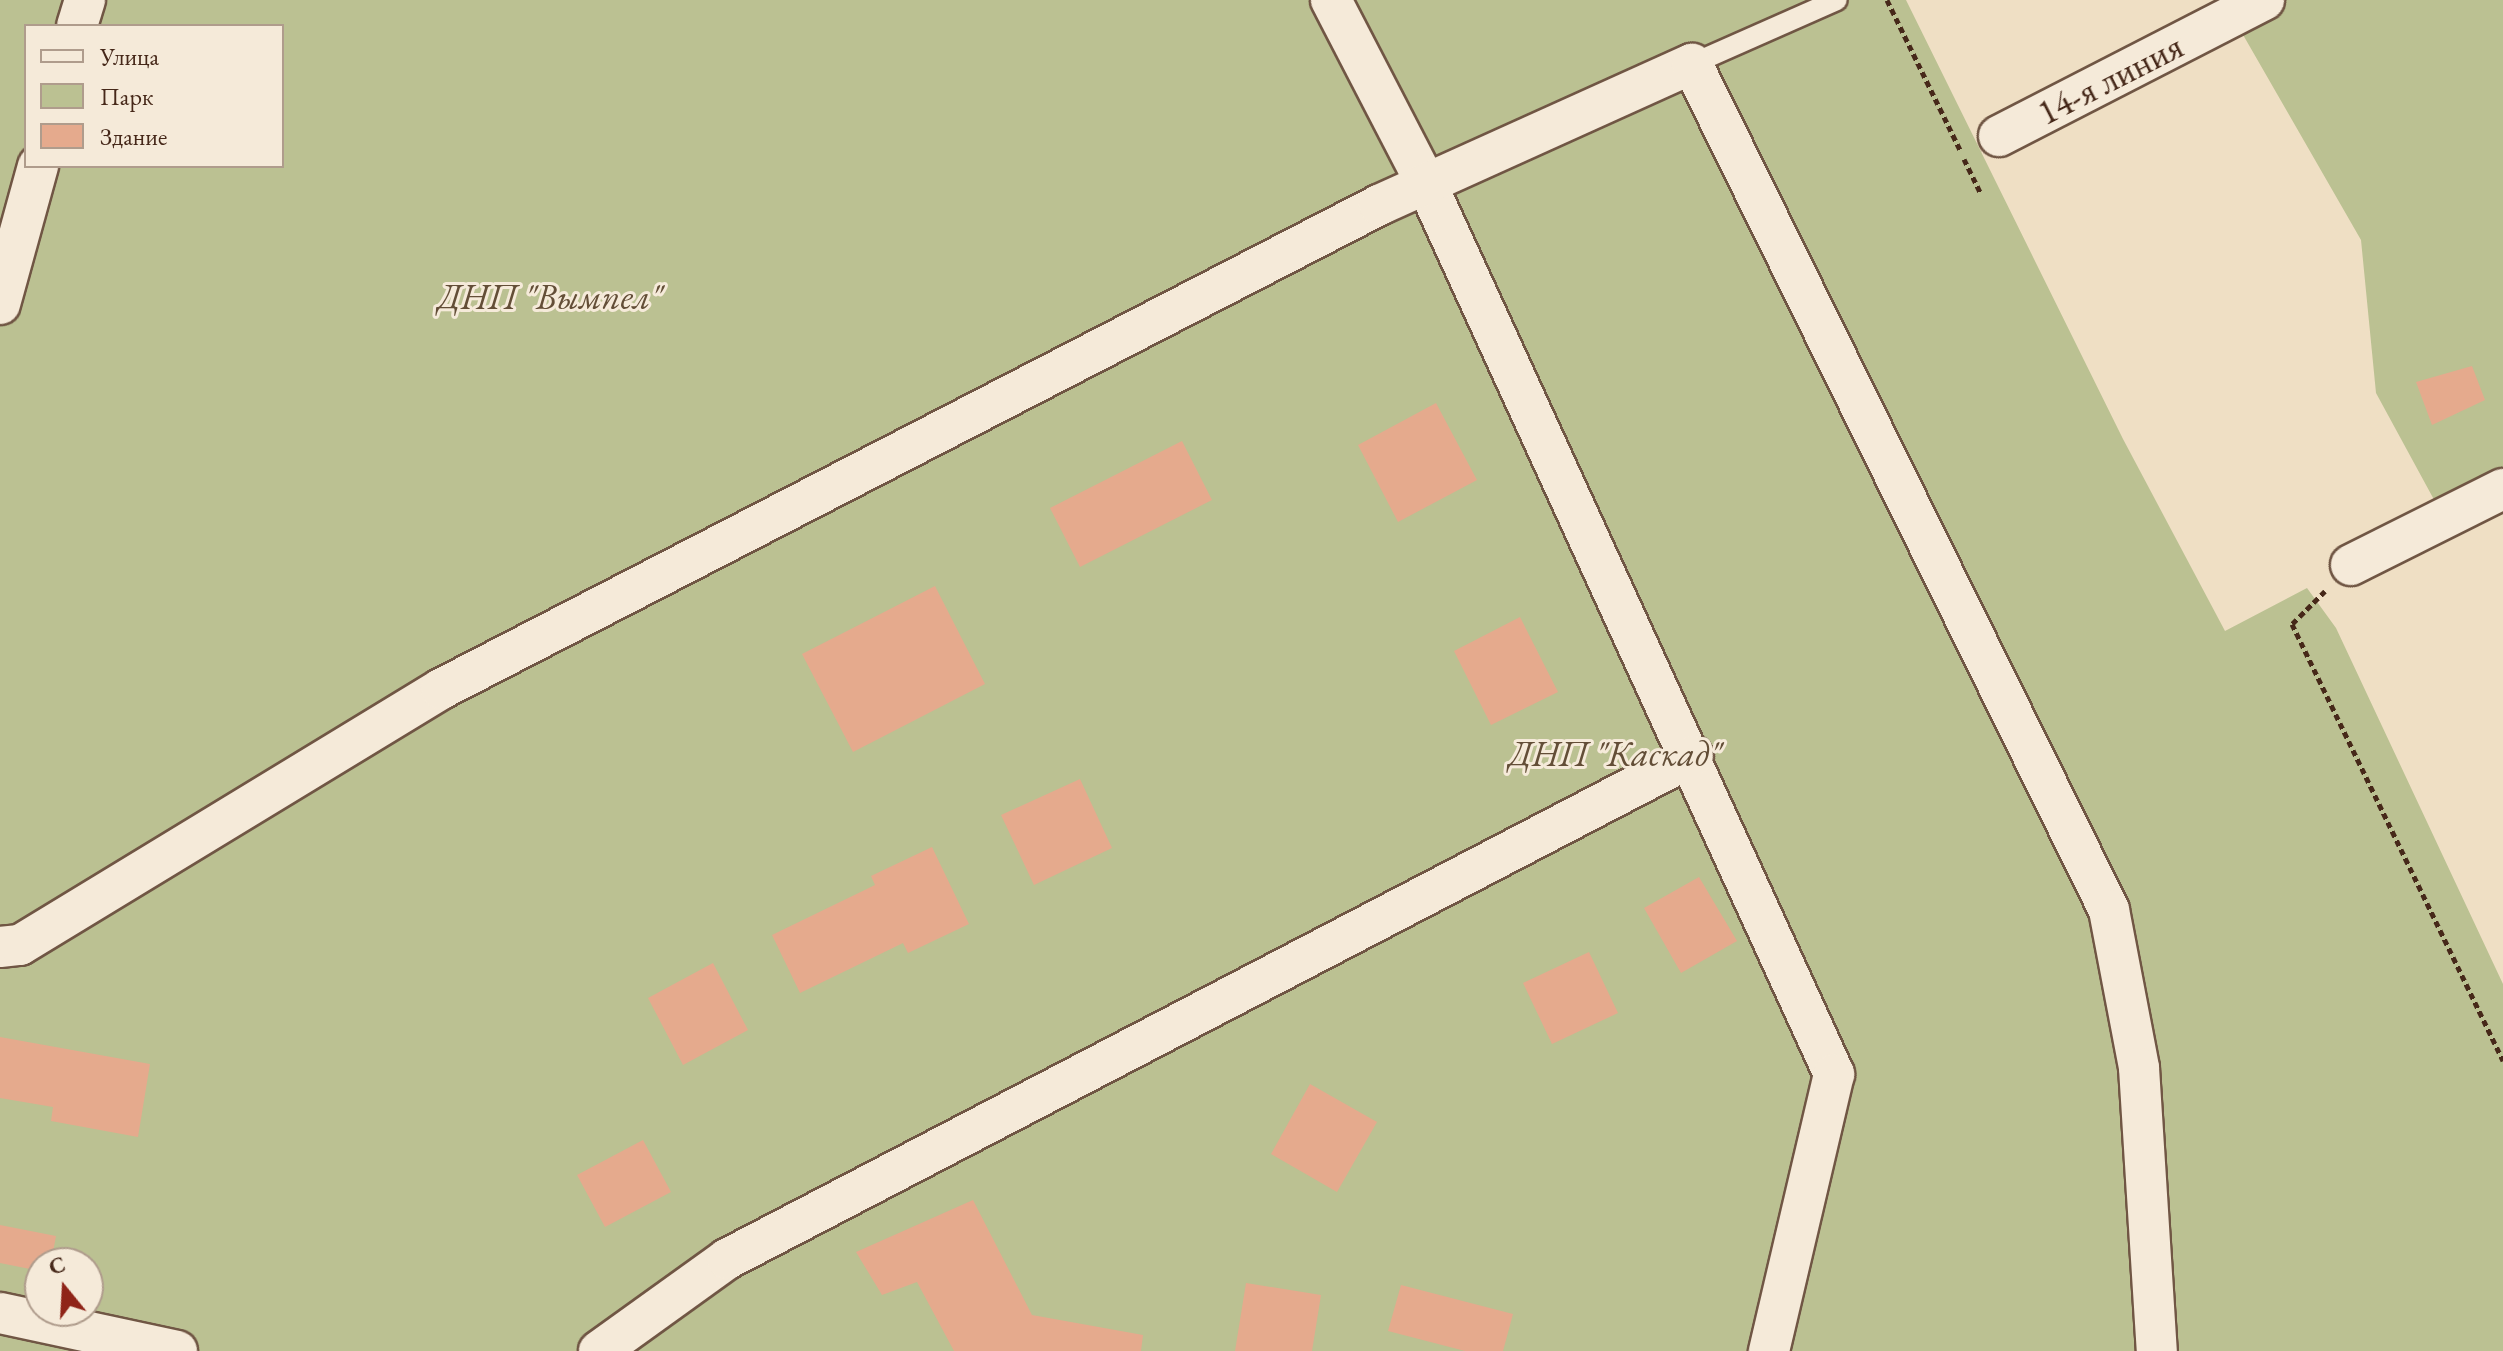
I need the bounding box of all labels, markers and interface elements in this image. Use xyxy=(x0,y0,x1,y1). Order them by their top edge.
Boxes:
legend xyxy=(24,24,284,168)
street label: 14-я линия xyxy=(2030,24,2190,134)
text: Улица xyxy=(100,41,159,72)
text: Парк xyxy=(100,81,153,112)
text: Здание xyxy=(100,121,167,152)
park label: ДНП "Вымпел" xyxy=(438,275,662,319)
park label: ДНП "Каскад" xyxy=(1509,732,1721,776)
north arrow xyxy=(24,1247,104,1327)
text: С xyxy=(45,1249,69,1282)

